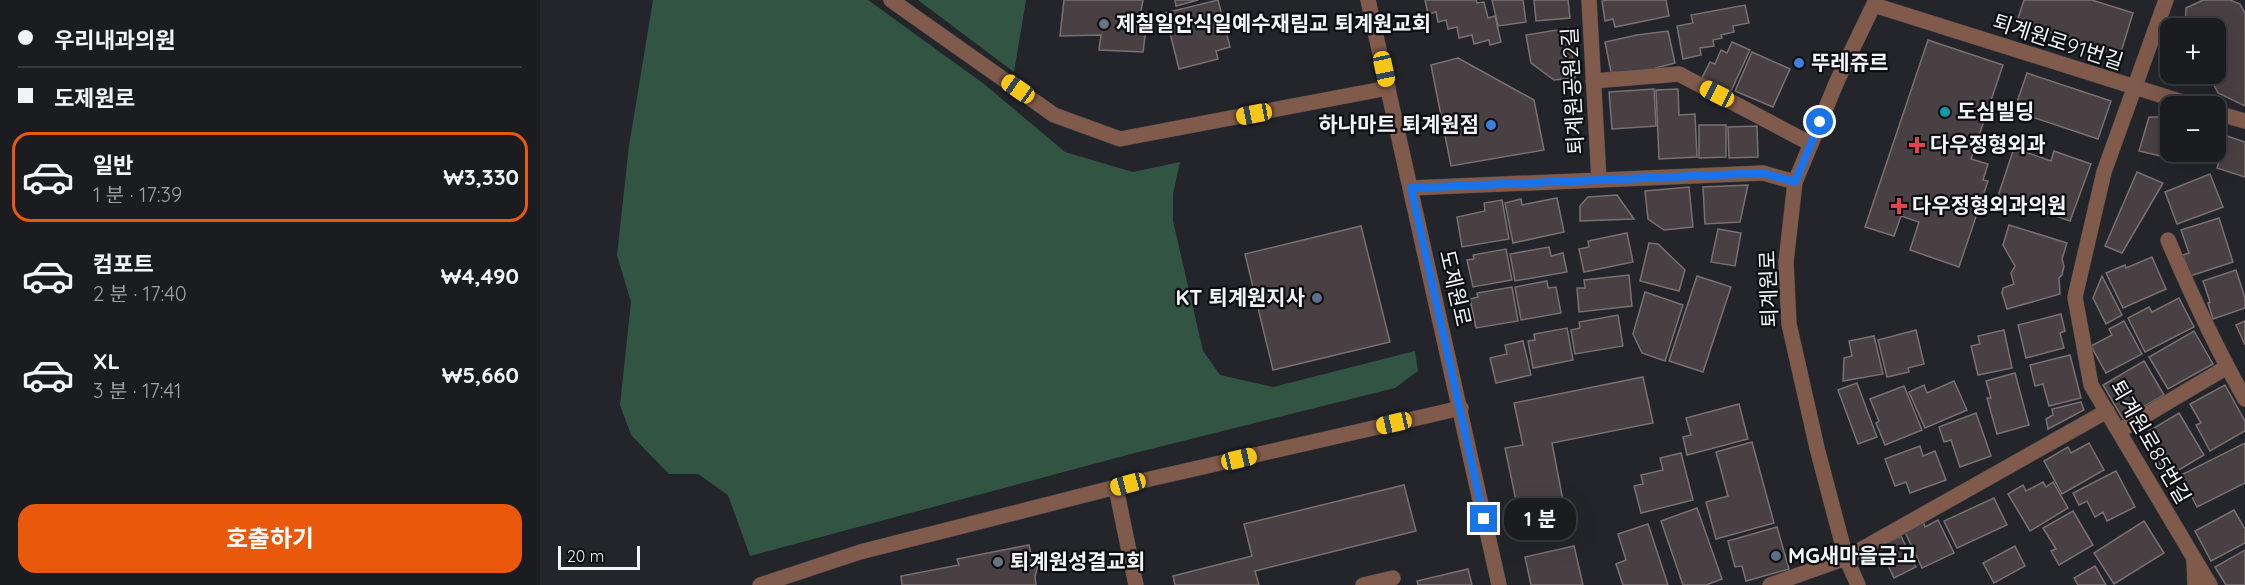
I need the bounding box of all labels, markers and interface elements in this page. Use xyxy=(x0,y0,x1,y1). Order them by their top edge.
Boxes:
street label: 퇴계원로91번길 xyxy=(1990,8,2127,74)
place label: 제칠일안식일예수재림교 퇴계원교회 xyxy=(1116,10,1431,36)
marker: 제칠일안식일예수재림교 퇴계원교회 xyxy=(1097,17,1111,31)
map controls xyxy=(2160,18,2226,162)
button: + xyxy=(2160,18,2226,84)
text: 우리내과의원 xyxy=(54,26,175,54)
street label: 퇴계원공원2길 xyxy=(1556,27,1588,155)
place label: 뚜레쥬르 xyxy=(1811,49,1888,75)
car xyxy=(1371,50,1397,88)
marker: 뚜레쥬르 xyxy=(1792,56,1806,70)
car xyxy=(998,71,1038,107)
car xyxy=(1697,78,1737,110)
text: 도제원로 xyxy=(54,84,135,112)
button: − xyxy=(2160,96,2226,162)
place label: 도심빌딩 xyxy=(1957,98,2034,124)
car xyxy=(1235,102,1273,126)
marker: 도심빌딩 xyxy=(1938,105,1952,119)
route start xyxy=(1806,108,1833,135)
place label: 하나마트 퇴계원점 xyxy=(1319,111,1479,137)
marker: 하나마트 퇴계원점 xyxy=(1484,118,1498,132)
place label: 다우정형외과 xyxy=(1930,131,2046,157)
marker: 다우정형외과 xyxy=(1908,136,1926,154)
icon: car xyxy=(21,150,75,204)
text: 일반 xyxy=(93,151,133,179)
text: ₩3,330 xyxy=(443,163,519,191)
text: 1 분 · 17:39 xyxy=(93,182,182,207)
place label: 다우정형외과의원 xyxy=(1912,192,2067,218)
marker: 다우정형외과의원 xyxy=(1890,197,1908,215)
street label: 도제원로 xyxy=(1435,247,1477,328)
icon: car xyxy=(21,249,75,303)
text: 컴포트 xyxy=(93,250,154,278)
street label: 퇴계원로 xyxy=(1754,250,1782,328)
text: ₩4,490 xyxy=(441,262,519,290)
text: 2 분 · 17:40 xyxy=(93,281,187,306)
place label: KT 퇴계원지사 xyxy=(1176,284,1305,310)
marker: KT 퇴계원지사 xyxy=(1310,291,1324,305)
text: XL xyxy=(93,347,120,375)
icon: car xyxy=(21,348,75,402)
text: ₩5,660 xyxy=(442,361,519,389)
street label: 퇴계원로85번길 xyxy=(2105,375,2197,508)
text: 3 분 · 17:41 xyxy=(93,378,181,403)
car xyxy=(1374,410,1414,436)
car xyxy=(1219,446,1259,472)
car xyxy=(1108,471,1148,497)
callout: 1 분 xyxy=(1505,498,1577,540)
button: 호출하기 xyxy=(18,504,522,573)
route end xyxy=(1470,505,1497,532)
text: 1 분 xyxy=(1524,506,1556,531)
place label: MG새마을금고 xyxy=(1788,542,1916,568)
scale bar xyxy=(558,543,640,570)
text: 20 m xyxy=(567,546,604,566)
place label: 퇴계원성결교회 xyxy=(1010,548,1145,574)
marker: MG새마을금고 xyxy=(1769,549,1783,563)
marker: 퇴계원성결교회 xyxy=(991,555,1005,569)

